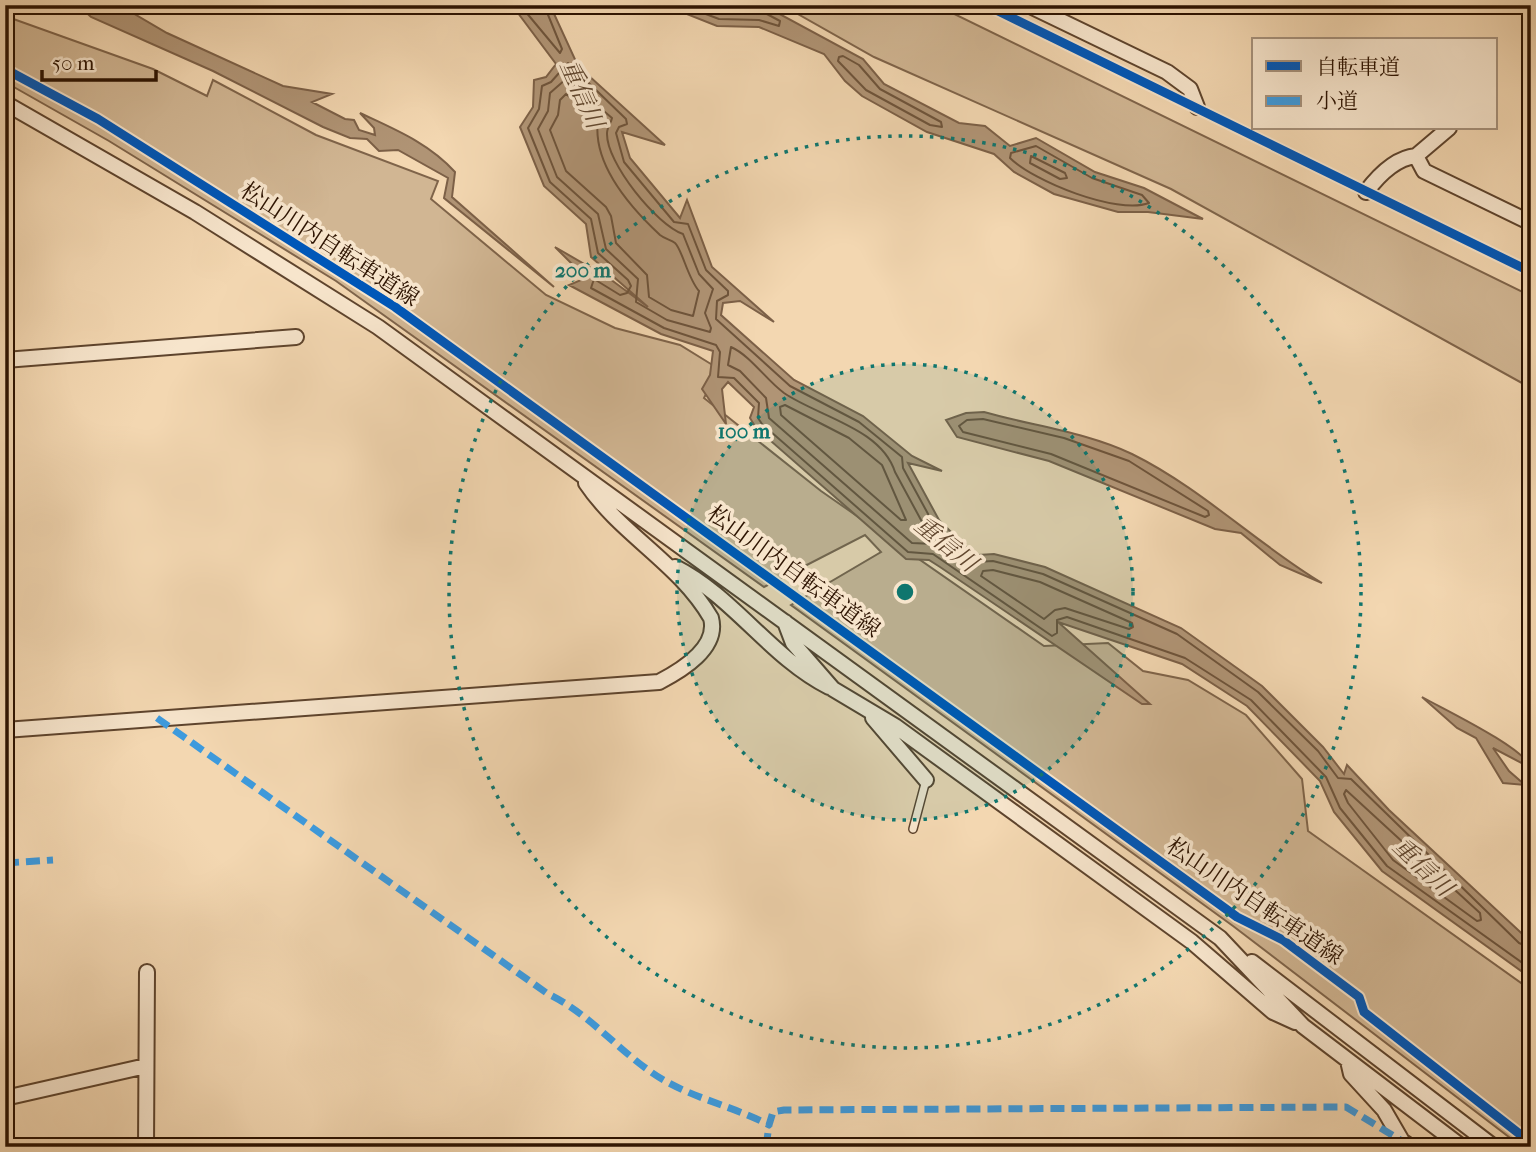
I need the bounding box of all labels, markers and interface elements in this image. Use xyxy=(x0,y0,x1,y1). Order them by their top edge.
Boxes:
scale bar xyxy=(42,38,156,82)
legend xyxy=(1252,38,1498,130)
text: 50 m xyxy=(52,51,95,75)
water label: 重信川 xyxy=(555,55,611,135)
text: 自転車道 xyxy=(1316,55,1400,79)
text: 小道 xyxy=(1316,89,1358,113)
street label: 松山川内自転車道線 xyxy=(236,177,424,312)
text: 200 m xyxy=(555,258,612,282)
text: 100 m xyxy=(718,419,771,443)
street label: 松山川内自転車道線 xyxy=(702,500,885,643)
water label: 重信川 xyxy=(909,510,985,579)
centre of rings xyxy=(893,580,917,604)
street label: 松山川内自転車道線 xyxy=(1161,832,1348,970)
water label: 重信川 xyxy=(1387,832,1461,904)

